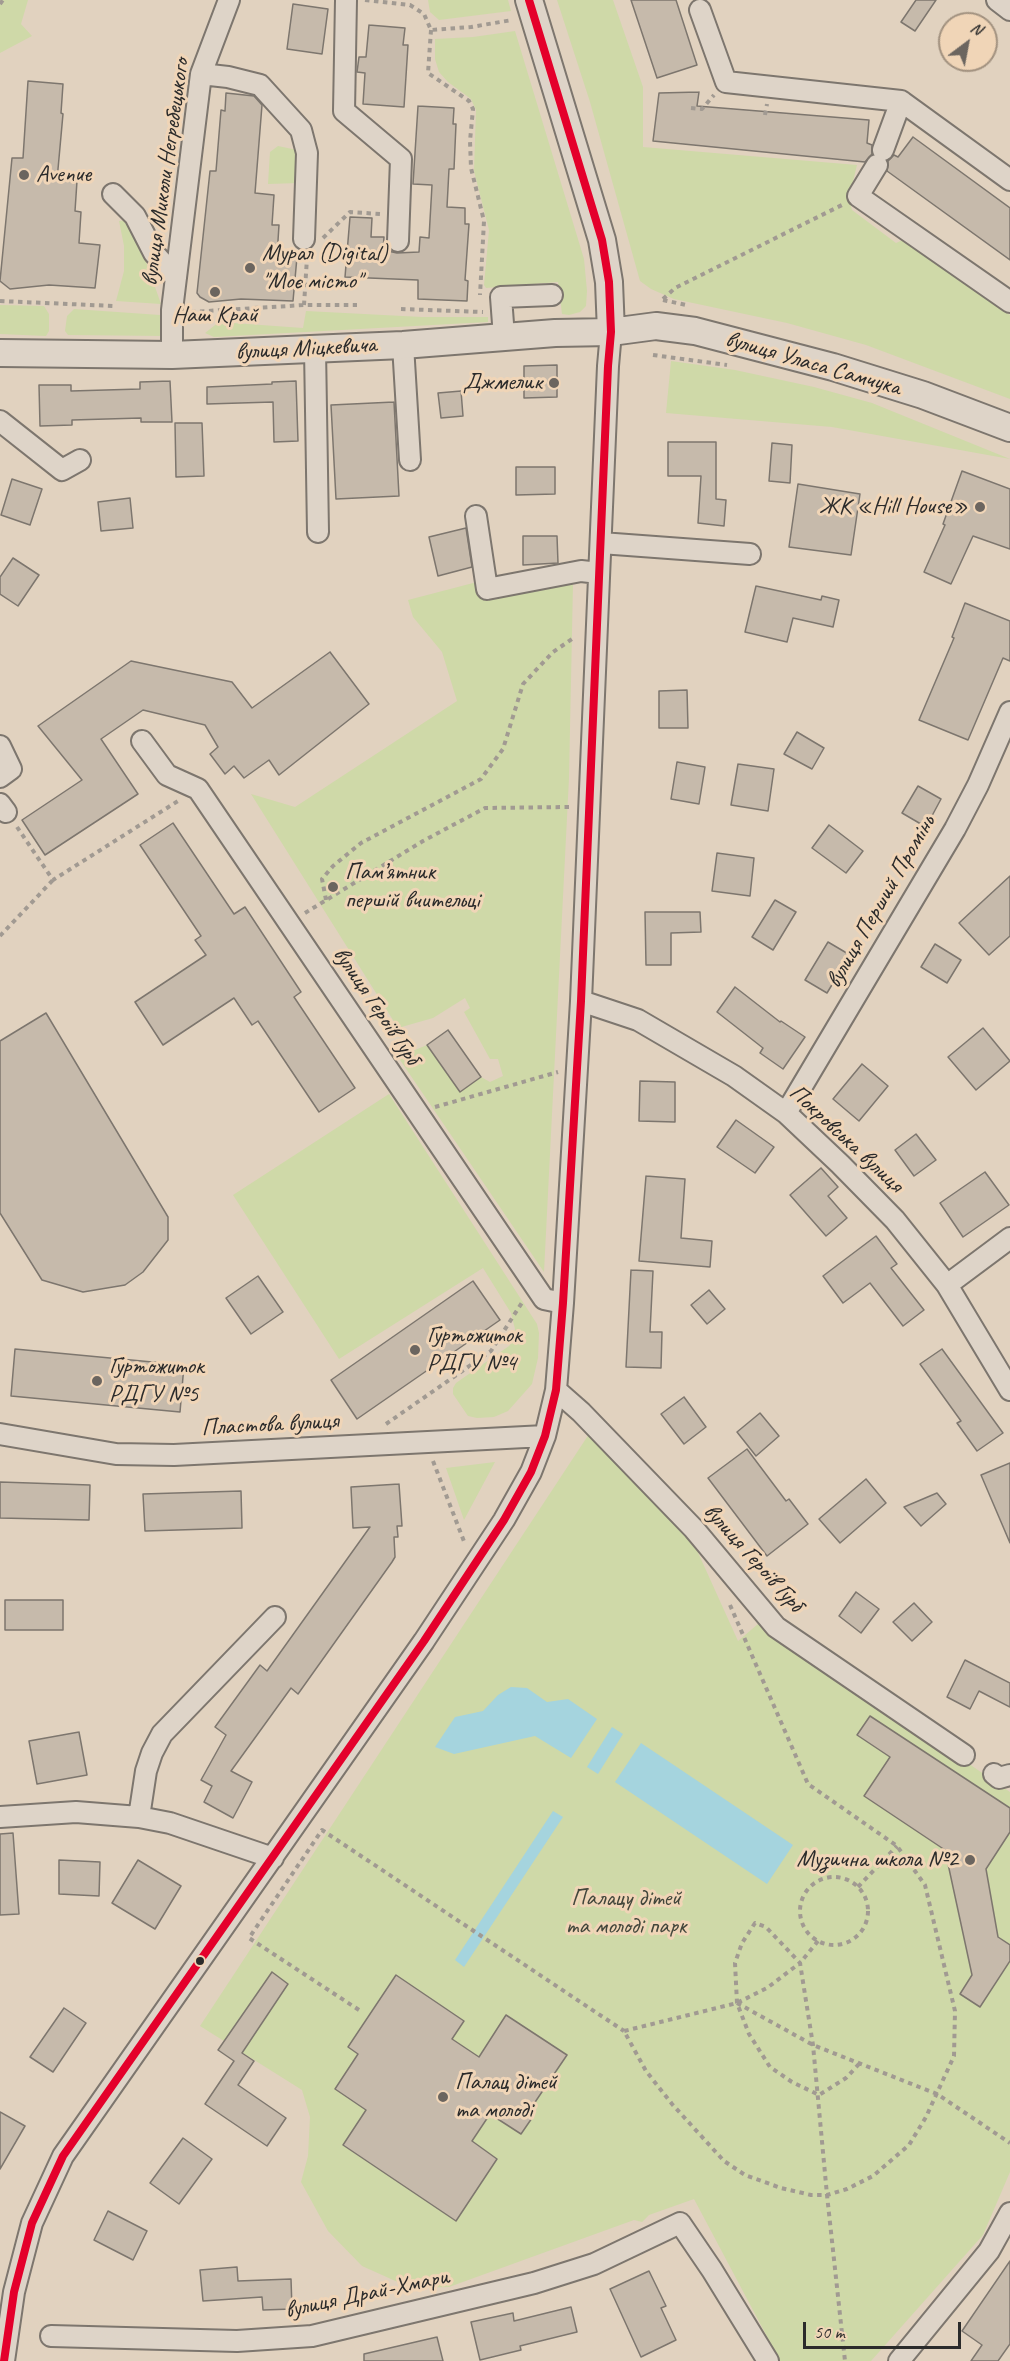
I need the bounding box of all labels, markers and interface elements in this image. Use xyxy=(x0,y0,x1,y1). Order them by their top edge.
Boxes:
north arrow xyxy=(938,12,998,72)
text: N xyxy=(967,17,986,40)
street label: вулиця Миколи Негребецького xyxy=(136,56,196,288)
place label: Avenue xyxy=(36,161,91,189)
marker: Avenue xyxy=(17,168,31,182)
place label: Мурал (Digital) "Моє місто" xyxy=(262,240,388,296)
marker: Мурал (Digital) "Моє місто" xyxy=(243,261,257,275)
marker: Наш Край xyxy=(208,285,222,299)
place label: Наш Край xyxy=(172,302,258,330)
street label: вулиця Уласа Самчука xyxy=(722,325,904,403)
street label: вулиця Міцкевича xyxy=(235,331,377,367)
place label: Джмелик xyxy=(463,369,542,397)
marker: Джмелик xyxy=(547,376,561,390)
place label: ЖК «Hill House» xyxy=(819,493,968,521)
marker: ЖК «Hill House» xyxy=(973,500,987,514)
street label: вулиця Перший Промінь xyxy=(820,811,942,993)
place label: Пам’ятник першій вчительці xyxy=(345,859,480,915)
marker: Пам’ятник першій вчительці xyxy=(326,880,340,894)
street label: вулиця Героїв Гурб xyxy=(326,942,426,1070)
street label: Покровська вулиця xyxy=(783,1079,909,1199)
place label: Гуртожиток РДГУ №4 xyxy=(427,1322,522,1378)
marker: Гуртожиток РДГУ №4 xyxy=(408,1343,422,1357)
place label: Гуртожиток РДГУ №5 xyxy=(109,1353,204,1409)
marker: Гуртожиток РДГУ №5 xyxy=(90,1374,104,1388)
street label: Пластова вулиця xyxy=(201,1407,339,1443)
street label: вулиця Героїв Гурб xyxy=(697,1498,809,1618)
place label: Музична школа №2 xyxy=(797,1846,958,1874)
marker: Музична школа №2 xyxy=(963,1853,977,1867)
park label: Палацу дітей та молоді парк xyxy=(566,1885,686,1941)
unlabelled marker xyxy=(194,1955,206,1967)
place label: Палац дітей та молоді xyxy=(455,2069,557,2125)
marker: Палац дітей та молоді xyxy=(436,2090,450,2104)
street label: вулиця Драй-Хмари xyxy=(282,2263,452,2325)
scale bar xyxy=(806,2310,964,2348)
text: 50 m xyxy=(814,2321,845,2343)

